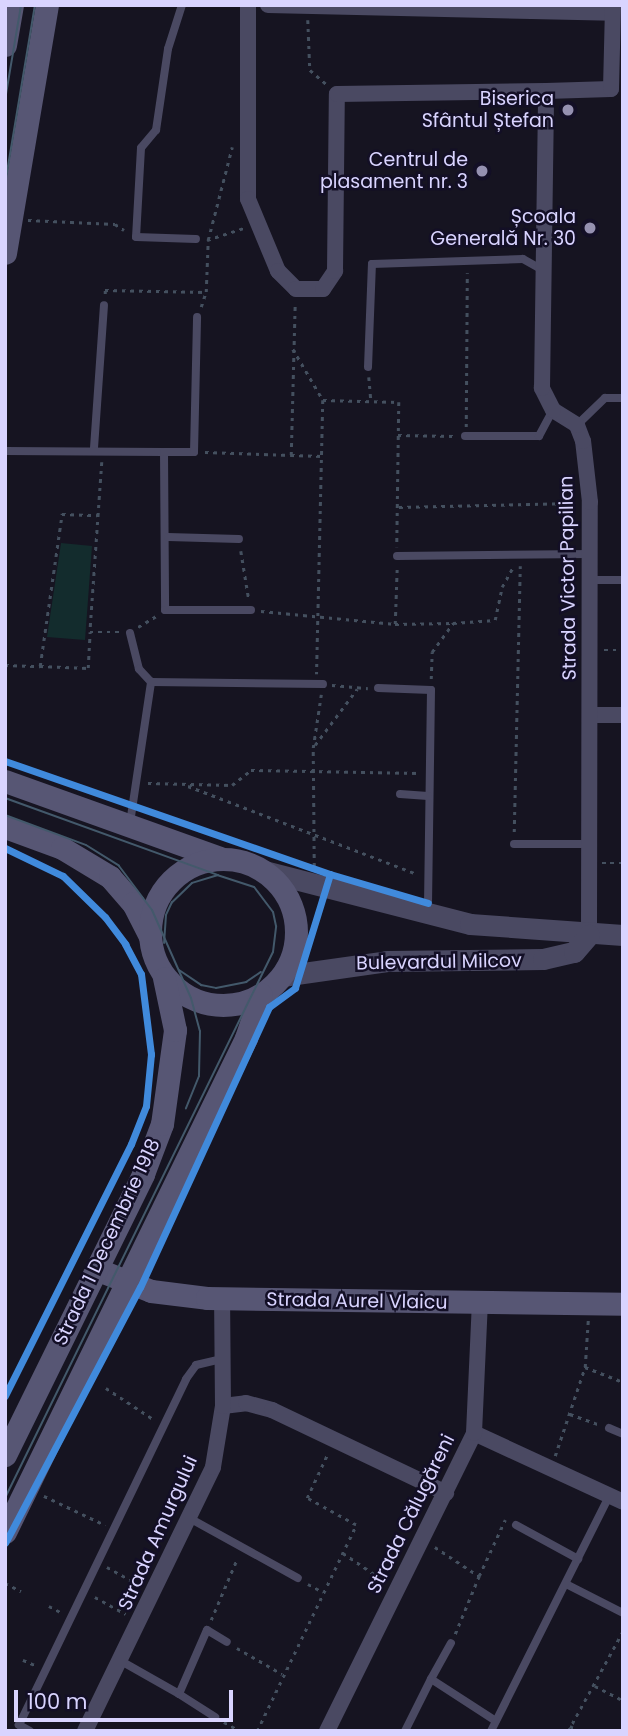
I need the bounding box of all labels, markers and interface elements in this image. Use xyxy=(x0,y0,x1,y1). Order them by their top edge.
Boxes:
place label: Biserica Sfântul Ștefan xyxy=(422,88,554,132)
marker: Biserica Sfântul Ștefan xyxy=(560,102,576,118)
place label: Centrul de plasament nr. 3 xyxy=(320,149,468,193)
marker: Centrul de plasament nr. 3 xyxy=(474,163,490,179)
place label: Școala Generală Nr. 30 xyxy=(430,206,576,250)
marker: Școala Generală Nr. 30 xyxy=(582,220,598,236)
street label: Strada Victor Papilian xyxy=(555,475,581,681)
street label: Bulevardul Milcov xyxy=(356,949,522,975)
street label: Strada 1 Decembrie 1918 xyxy=(49,1135,165,1349)
street label: Strada Aurel Vlaicu xyxy=(266,1288,448,1314)
street label: Strada Călugăreni xyxy=(363,1431,459,1597)
street label: Strada Amurgului xyxy=(114,1452,202,1614)
scale bar xyxy=(18,1676,236,1720)
text: 100 m xyxy=(27,1687,87,1716)

